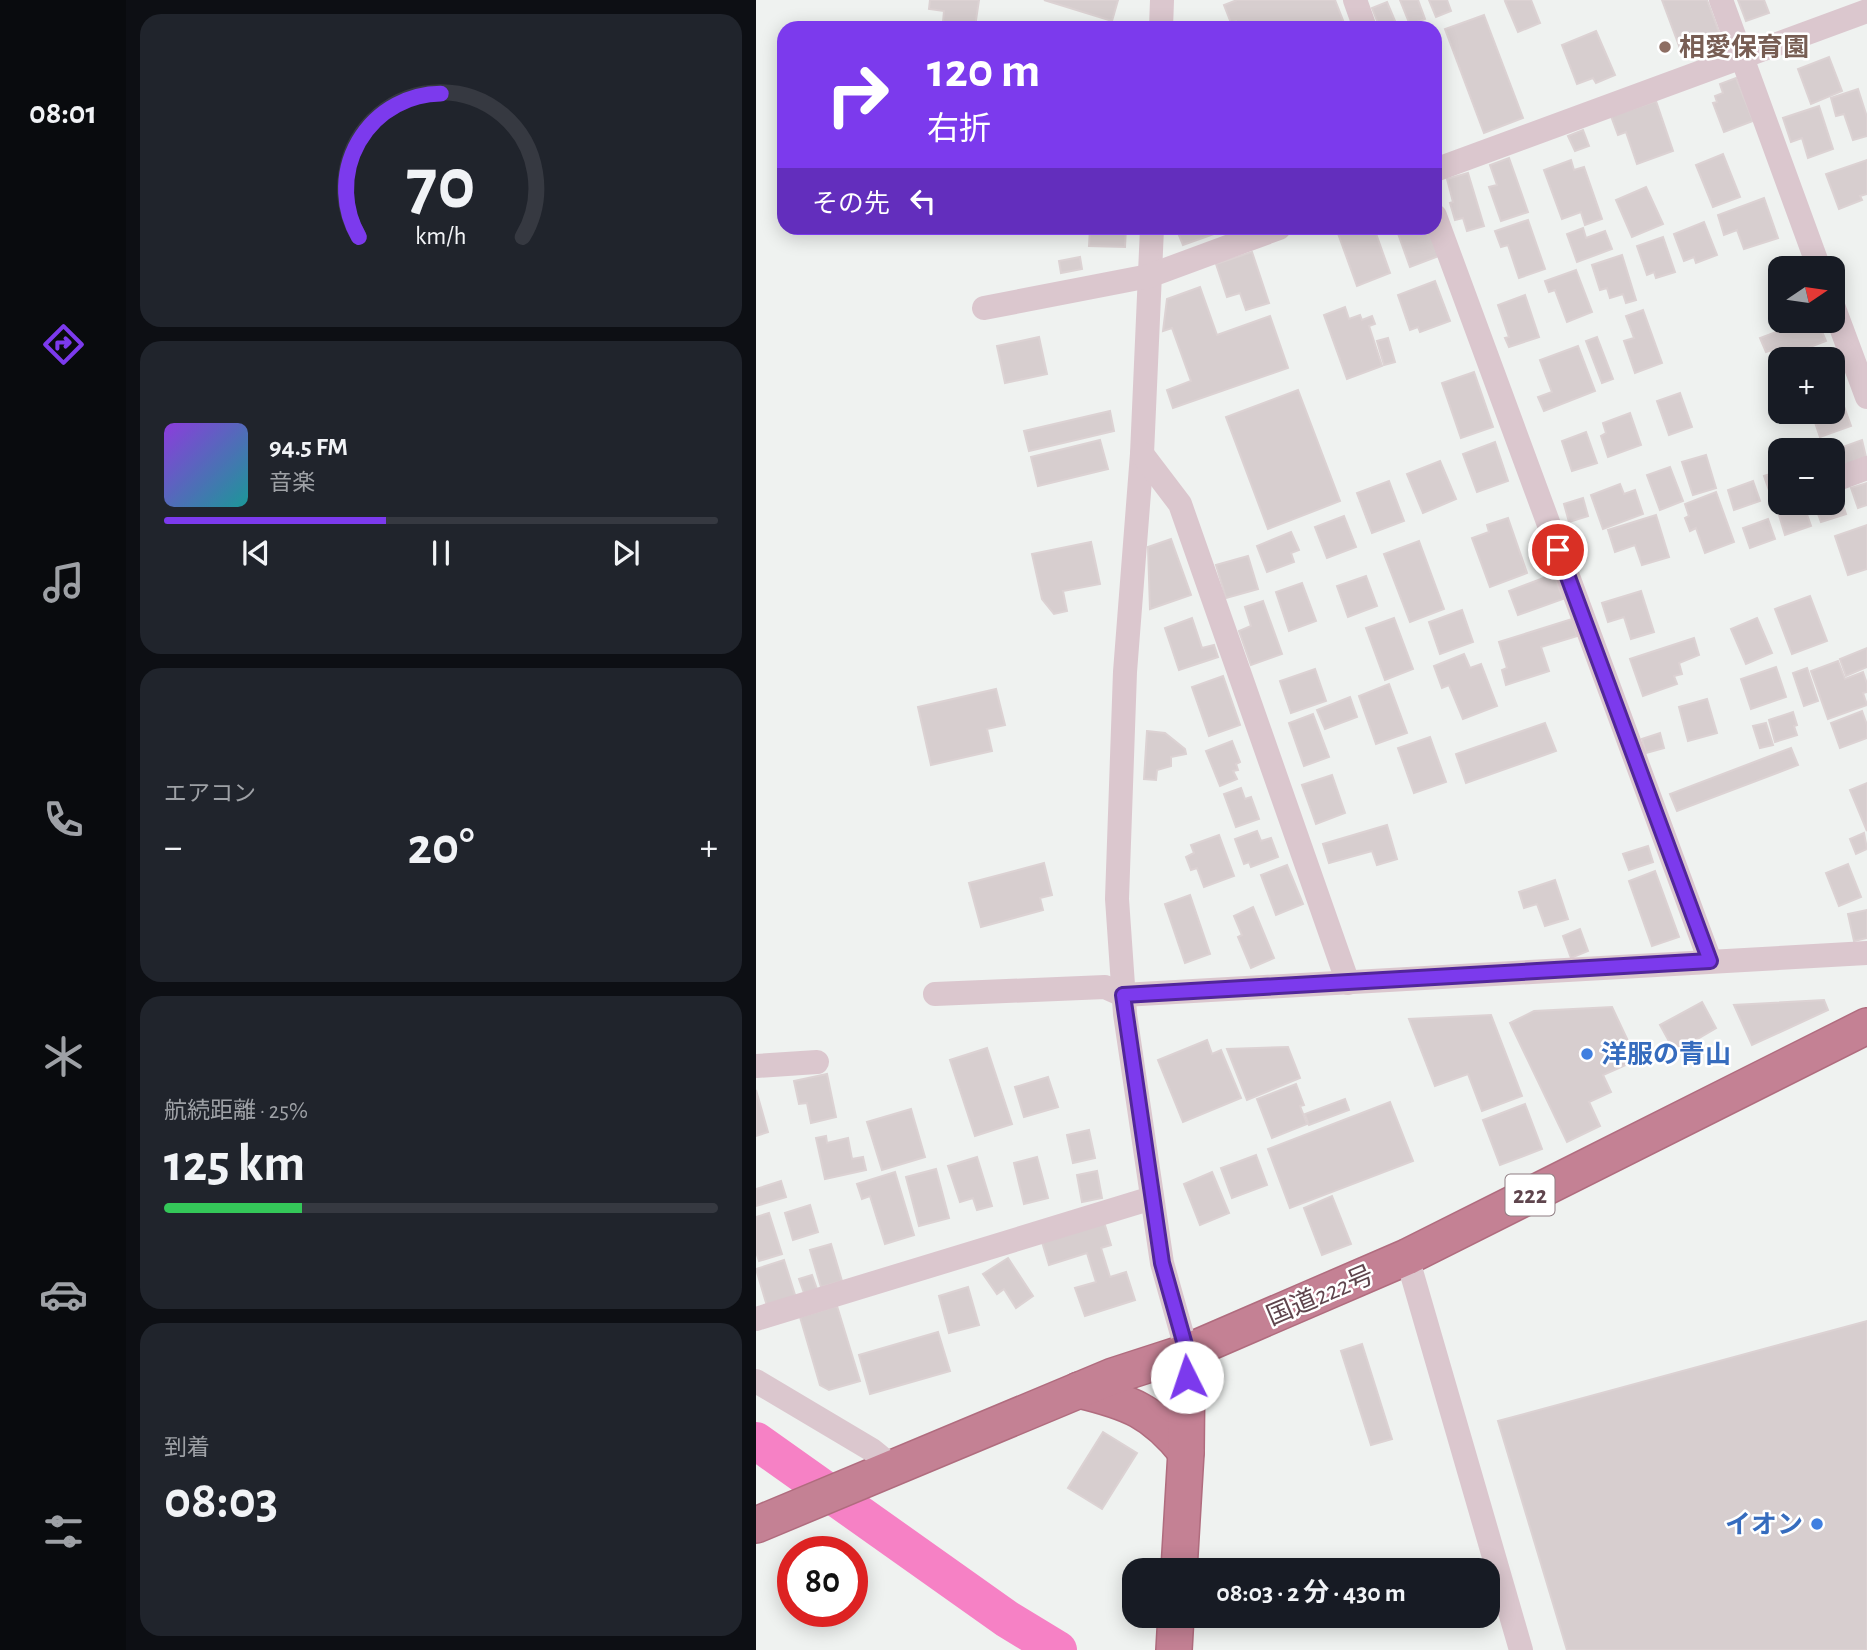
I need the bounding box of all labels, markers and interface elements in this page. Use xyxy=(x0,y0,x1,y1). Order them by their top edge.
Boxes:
place label: 相愛保育園 xyxy=(1679,33,1809,61)
marker: 相愛保育園 xyxy=(1657,39,1673,55)
text: 120 m xyxy=(927,47,1040,96)
icon: right xyxy=(812,49,903,140)
text: 08:01 xyxy=(29,97,97,129)
text: 右折 xyxy=(927,113,991,145)
text: 70 xyxy=(406,149,476,222)
icon: left xyxy=(904,182,942,220)
text: その先 xyxy=(812,191,890,217)
text: km/h xyxy=(415,223,467,248)
north arrow xyxy=(1768,256,1844,332)
map controls xyxy=(1768,256,1845,515)
icon: directions xyxy=(39,320,88,369)
button: + xyxy=(1768,347,1845,424)
text: 94.5 FM xyxy=(269,434,348,460)
button: − xyxy=(1768,438,1845,515)
text: 音楽 xyxy=(269,472,315,495)
pin xyxy=(1528,520,1588,580)
icon: arrive xyxy=(1539,531,1577,569)
icon: previous xyxy=(237,534,275,572)
icon: pause xyxy=(422,534,460,572)
icon: next xyxy=(607,534,645,572)
icon: music xyxy=(39,558,88,607)
text: エアコン xyxy=(164,783,256,806)
icon: phone xyxy=(39,795,88,844)
text: 20° xyxy=(408,821,474,873)
text: − xyxy=(164,829,182,867)
text: + xyxy=(700,829,718,867)
icon: climate xyxy=(39,1032,88,1081)
place label: 洋服の青山 xyxy=(1601,1040,1731,1068)
marker: 洋服の青山 xyxy=(1579,1046,1595,1062)
text: 航続距離 · 25% xyxy=(164,1100,308,1123)
text: 125 km xyxy=(164,1138,305,1190)
road number: 222 xyxy=(1506,1175,1554,1216)
street label: 国道222号 xyxy=(1263,1261,1378,1330)
icon: car xyxy=(39,1270,88,1319)
position arrow xyxy=(1150,1340,1224,1414)
text: 到着 xyxy=(164,1437,210,1460)
text: 08:03 xyxy=(164,1475,278,1527)
icon: filters xyxy=(39,1507,88,1556)
place label: イオン xyxy=(1725,1511,1803,1538)
marker: イオン xyxy=(1809,1516,1825,1532)
speed limit sign: 80 xyxy=(777,1536,868,1627)
text: 08:03 · 2 分 · 430 m xyxy=(1216,1580,1406,1606)

